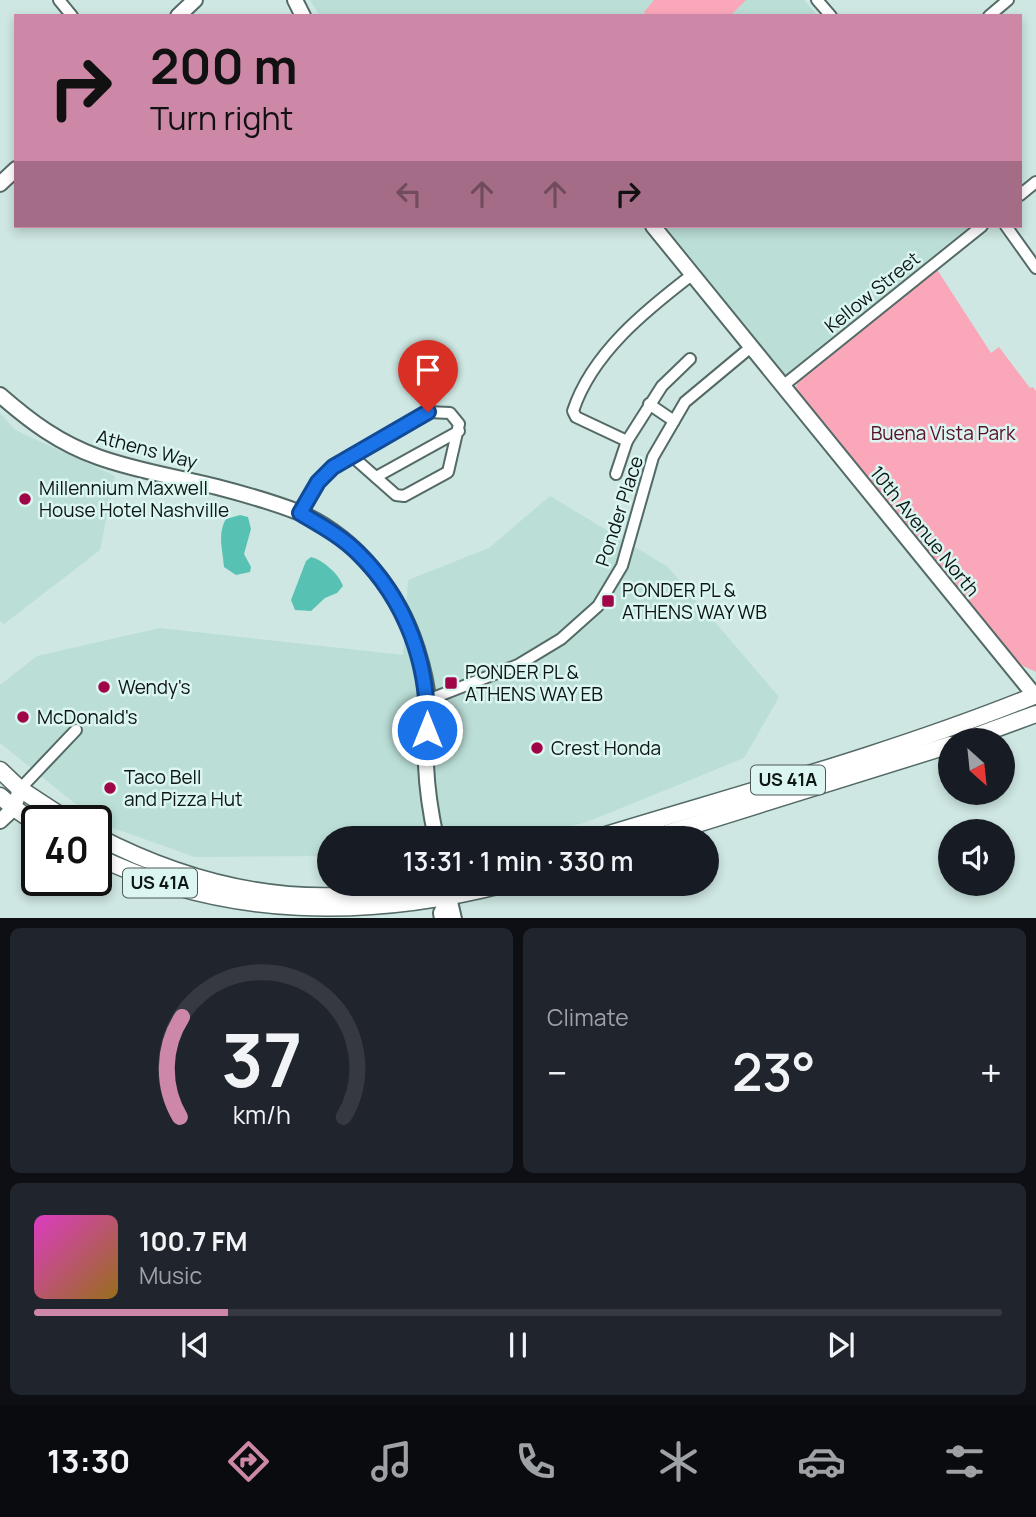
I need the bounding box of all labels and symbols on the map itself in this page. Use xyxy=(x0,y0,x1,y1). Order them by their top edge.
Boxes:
street label: Kellow Street xyxy=(819,246,925,338)
pin xyxy=(398,340,458,412)
park label: Buena Vista Park xyxy=(871,420,1016,446)
street label: Athens Way xyxy=(94,423,200,475)
street label: Ponder Place xyxy=(589,452,649,570)
street label: 10th Avenue North xyxy=(864,460,986,602)
place label: Millennium Maxwell House Hotel Nashville xyxy=(39,475,229,523)
marker: Millennium Maxwell House Hotel Nashville xyxy=(17,491,33,507)
place label: PONDER PL & ATHENS WAY WB xyxy=(622,577,767,625)
marker: PONDER PL & ATHENS WAY WB xyxy=(600,593,616,609)
place label: PONDER PL & ATHENS WAY EB xyxy=(465,659,603,707)
place label: Wendy's xyxy=(118,674,190,700)
marker: PONDER PL & ATHENS WAY EB xyxy=(443,675,459,691)
marker: Wendy's xyxy=(96,679,112,695)
position arrow xyxy=(390,693,464,767)
place label: McDonald's xyxy=(37,704,138,730)
marker: McDonald's xyxy=(15,709,31,725)
north arrow xyxy=(938,728,1015,805)
place label: Crest Honda xyxy=(551,735,661,761)
marker: Crest Honda xyxy=(529,740,545,756)
place label: Taco Bell and Pizza Hut xyxy=(124,764,243,812)
road number: US 41A xyxy=(751,766,825,794)
marker: Taco Bell and Pizza Hut xyxy=(102,780,118,796)
speed limit sign: 40 xyxy=(21,805,112,896)
road number: US 41A xyxy=(123,868,197,898)

